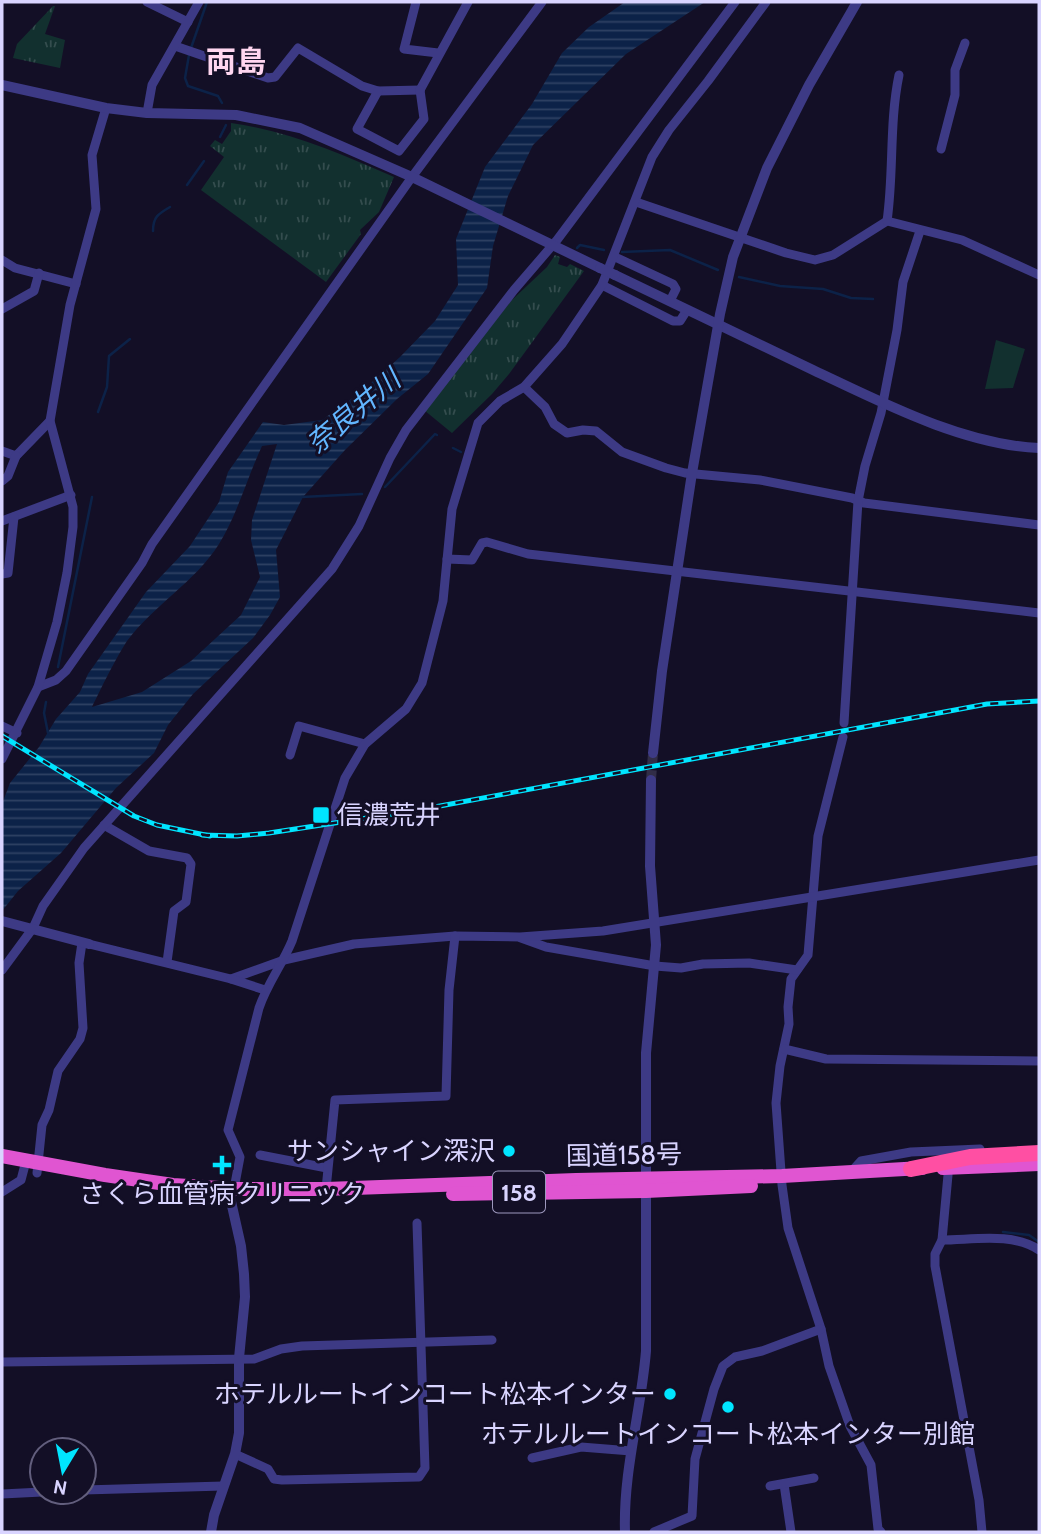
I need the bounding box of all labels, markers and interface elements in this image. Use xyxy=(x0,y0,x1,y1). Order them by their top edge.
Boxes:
district label: 両島 xyxy=(206,43,266,80)
water label: 奈良井川 xyxy=(299,360,409,460)
place label: 信濃荒井 xyxy=(337,799,441,831)
marker: 信濃荒井 xyxy=(311,805,331,825)
place label: サンシャイン深沢 xyxy=(287,1135,495,1167)
street label: 国道158号 xyxy=(566,1138,682,1172)
marker: サンシャイン深沢 xyxy=(501,1143,517,1159)
marker: さくら血管病クリニック xyxy=(212,1155,232,1175)
road number: 158 xyxy=(493,1172,545,1212)
place label: さくら血管病クリニック xyxy=(79,1178,365,1210)
place label: ホテルルートインコート松本インター xyxy=(214,1378,656,1410)
marker: ホテルルートインコート松本インター xyxy=(662,1386,678,1402)
marker: ホテルルートインコート松本インター別館 xyxy=(720,1399,736,1415)
place label: ホテルルートインコート松本インター別館 xyxy=(481,1418,975,1450)
north arrow xyxy=(28,1436,98,1506)
text: N xyxy=(52,1475,69,1500)

